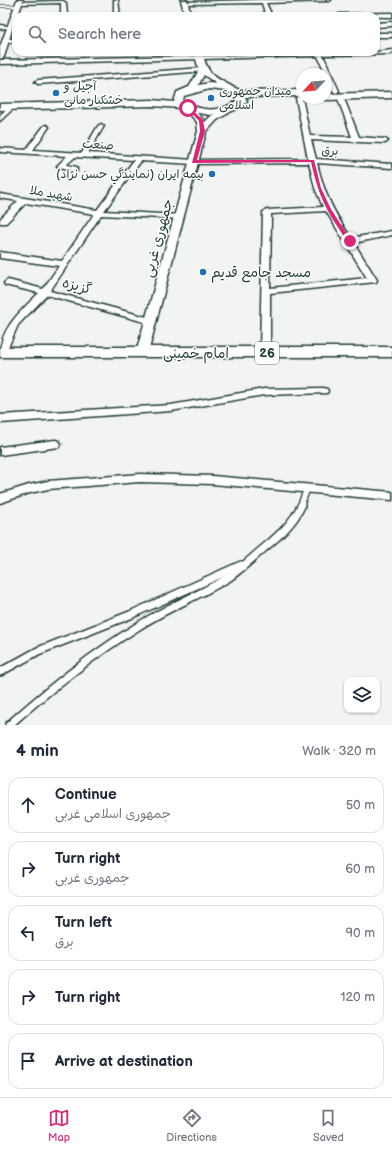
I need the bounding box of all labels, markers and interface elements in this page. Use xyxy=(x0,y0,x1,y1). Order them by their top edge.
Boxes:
search box xyxy=(12,12,380,56)
icon: search xyxy=(26,23,48,45)
text: Search here xyxy=(58,25,141,44)
north arrow xyxy=(296,68,332,104)
place label: آجیل و خشکبار مانی xyxy=(63,79,123,108)
place label: میدان جمهوری اسلامی xyxy=(219,84,291,113)
marker: آجیل و خشکبار مانی xyxy=(51,88,61,98)
marker: میدان جمهوری اسلامی xyxy=(206,93,216,103)
route start xyxy=(179,99,197,117)
street label: صنعت xyxy=(82,136,114,154)
street label: برق xyxy=(321,143,339,159)
place label: بيمه ايران (نمايندگي حسن نژاد) xyxy=(56,167,204,185)
marker: بيمه ايران (نمايندگي حسن نژاد) xyxy=(207,169,217,179)
street label: شهید ملا xyxy=(28,183,74,205)
street label: جمهوری غربی xyxy=(139,197,178,279)
route end xyxy=(341,232,359,250)
place label: مسجد جامع قدیم xyxy=(211,264,311,283)
marker: مسجد جامع قدیم xyxy=(198,267,208,277)
street label: گزیزه xyxy=(60,274,94,298)
road number: 26 xyxy=(255,342,279,364)
street label: امام خمینی xyxy=(163,345,229,364)
map controls xyxy=(344,677,380,713)
button: layers xyxy=(344,677,380,713)
text: 4 min xyxy=(16,741,59,761)
text: Walk · 320 m xyxy=(302,743,376,759)
text: Continue xyxy=(55,785,117,804)
icon: ahead xyxy=(17,794,39,816)
text: 50 m xyxy=(346,797,375,813)
text: جمهوری اسلامی غربی xyxy=(55,806,171,822)
text: Turn right xyxy=(55,849,120,868)
icon: right xyxy=(17,858,39,880)
text: 60 m xyxy=(345,861,375,877)
text: جمهوری غربی xyxy=(55,870,129,886)
text: Turn left xyxy=(55,913,112,932)
icon: left xyxy=(17,922,39,944)
text: 90 m xyxy=(346,925,375,941)
text: برق xyxy=(55,934,74,950)
icon: right xyxy=(17,986,39,1008)
text: Turn right xyxy=(55,988,120,1007)
text: 120 m xyxy=(340,989,375,1005)
icon: arrive xyxy=(17,1050,39,1072)
text: Arrive at destination xyxy=(55,1052,193,1071)
tab: Map xyxy=(48,1107,70,1144)
tab: Directions xyxy=(166,1107,217,1144)
tab: Saved xyxy=(313,1107,344,1144)

